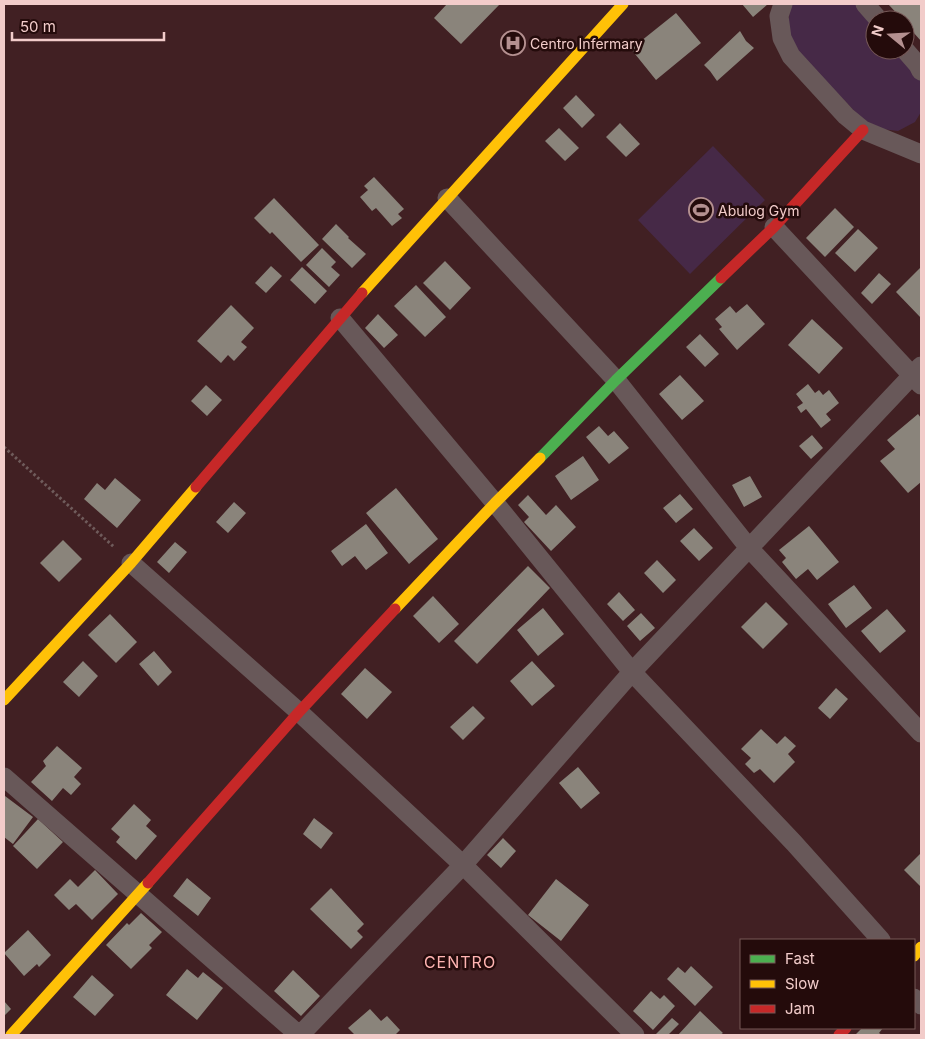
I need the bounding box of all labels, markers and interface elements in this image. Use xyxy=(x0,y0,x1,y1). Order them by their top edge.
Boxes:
scale bar xyxy=(12,10,165,42)
north arrow xyxy=(865,10,915,60)
text: 50 m xyxy=(20,17,56,36)
text: N xyxy=(867,23,887,39)
hospital icon: Centro Infermary xyxy=(500,30,526,56)
place label: Centro Infermary xyxy=(530,35,643,52)
sports icon: Abulog Gym xyxy=(688,197,714,223)
place label: Abulog Gym xyxy=(718,202,799,219)
legend xyxy=(740,939,915,1029)
text: Fast xyxy=(785,949,815,968)
district label: CENTRO xyxy=(424,952,496,972)
text: Slow xyxy=(785,974,819,993)
text: Jam xyxy=(785,999,815,1018)

